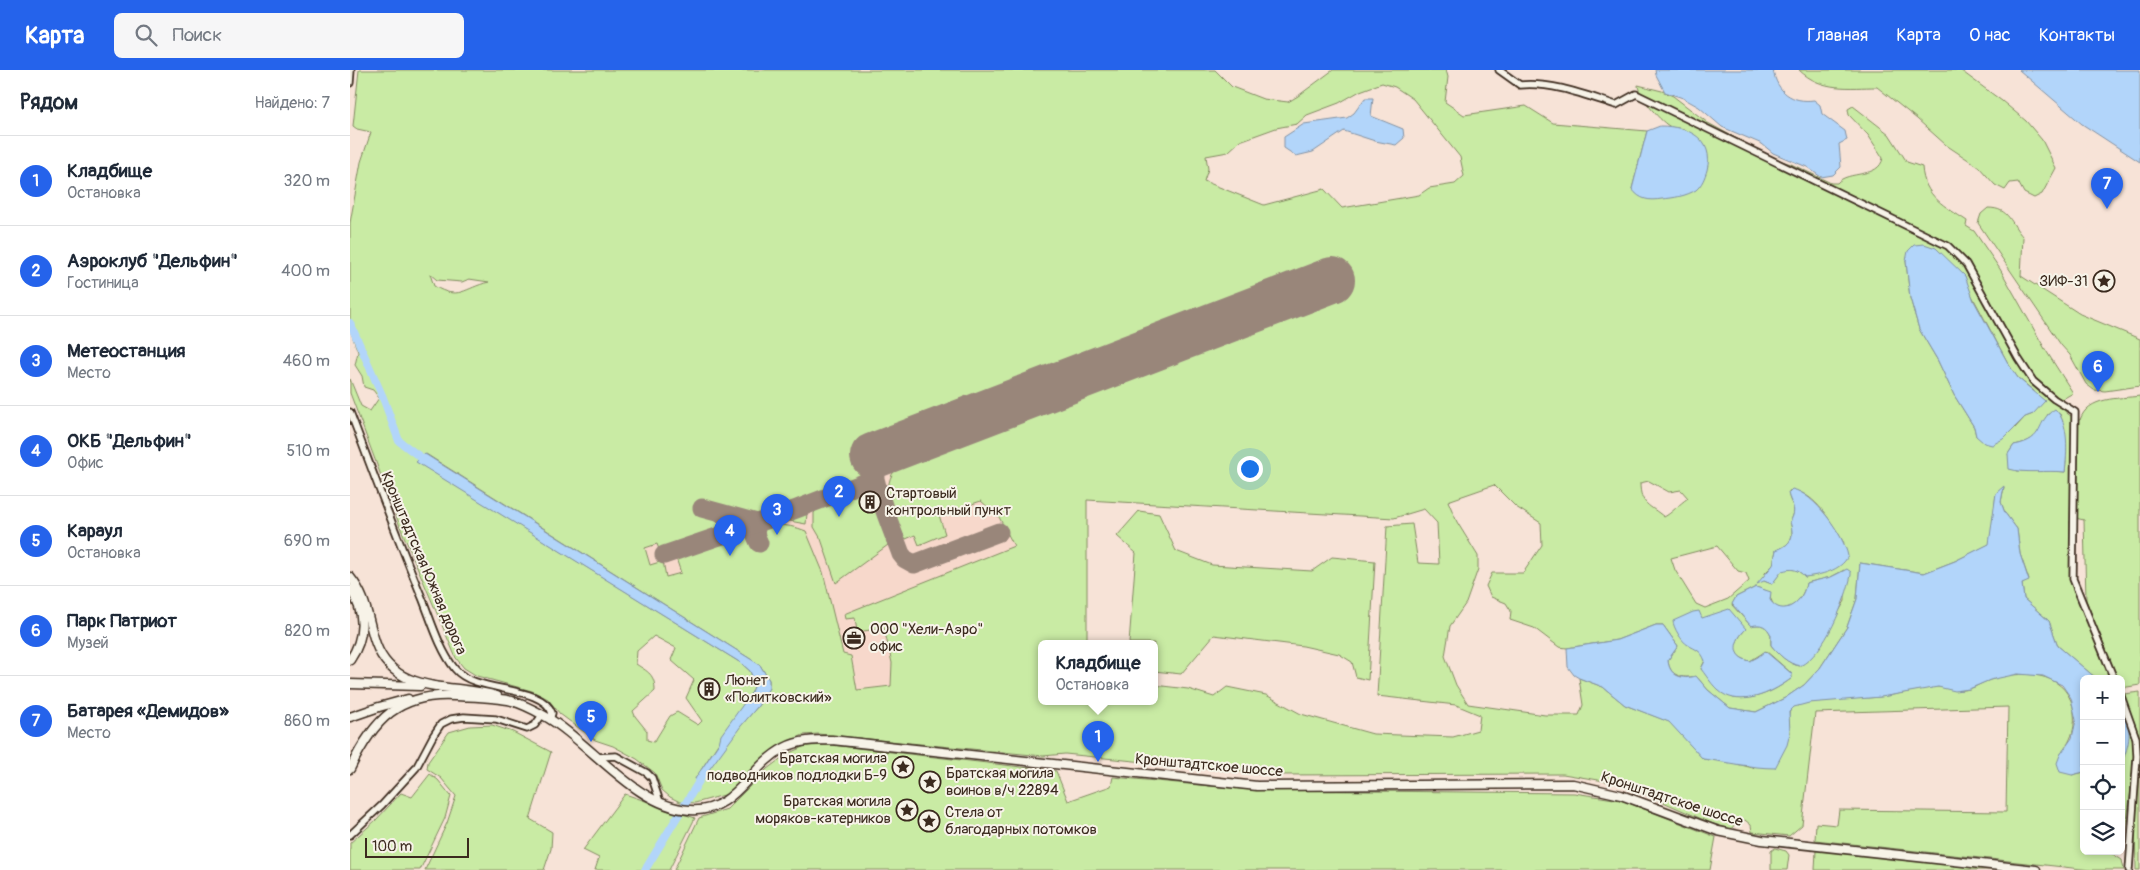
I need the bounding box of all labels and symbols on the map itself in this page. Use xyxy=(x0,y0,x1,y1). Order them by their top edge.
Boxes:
pin: 7 xyxy=(2091,168,2123,209)
place icon: ЗИФ-31 xyxy=(2092,269,2116,293)
place label: ЗИФ-31 xyxy=(2039,272,2088,291)
pin: 6 xyxy=(2082,351,2114,392)
your location xyxy=(1237,456,1263,482)
street label: Кронштадтская Южная дорога xyxy=(376,469,471,658)
pin: 2 xyxy=(823,476,855,517)
place label: Стартовый контрольный пункт xyxy=(886,484,1012,520)
building icon: Стартовый контрольный пункт xyxy=(858,490,882,514)
pin: 3 xyxy=(761,494,793,535)
pin: 4 xyxy=(714,515,746,556)
place label: ООО "Хели-Аэро" офис xyxy=(870,620,983,656)
office icon: ООО "Хели-Аэро" офис xyxy=(842,626,866,650)
place label: Люнет «Политковский» xyxy=(724,671,832,707)
building icon: Люнет «Политковский» xyxy=(697,677,721,701)
pin: 5 xyxy=(575,701,607,742)
pin: 1 xyxy=(1082,721,1114,762)
place label: Братская могила подводников подлодки Б-9 xyxy=(707,749,887,785)
street label: Кронштадтское шоссе xyxy=(1134,750,1284,781)
place icon: Братская могила подводников подлодки Б-9 xyxy=(891,755,915,779)
place label: Братская могила воинов в/ч 22894 xyxy=(946,764,1059,800)
street label: Кронштадтское шоссе xyxy=(1598,768,1746,832)
place icon: Братская могила воинов в/ч 22894 xyxy=(918,770,942,794)
place label: Братская могила моряков-катерников xyxy=(755,792,891,828)
place icon: Братская могила моряков-катерников xyxy=(895,798,919,822)
place label: Стела от благодарных потомков xyxy=(945,803,1097,839)
place icon: Стела от благодарных потомков xyxy=(917,809,941,833)
scale bar xyxy=(365,835,469,858)

